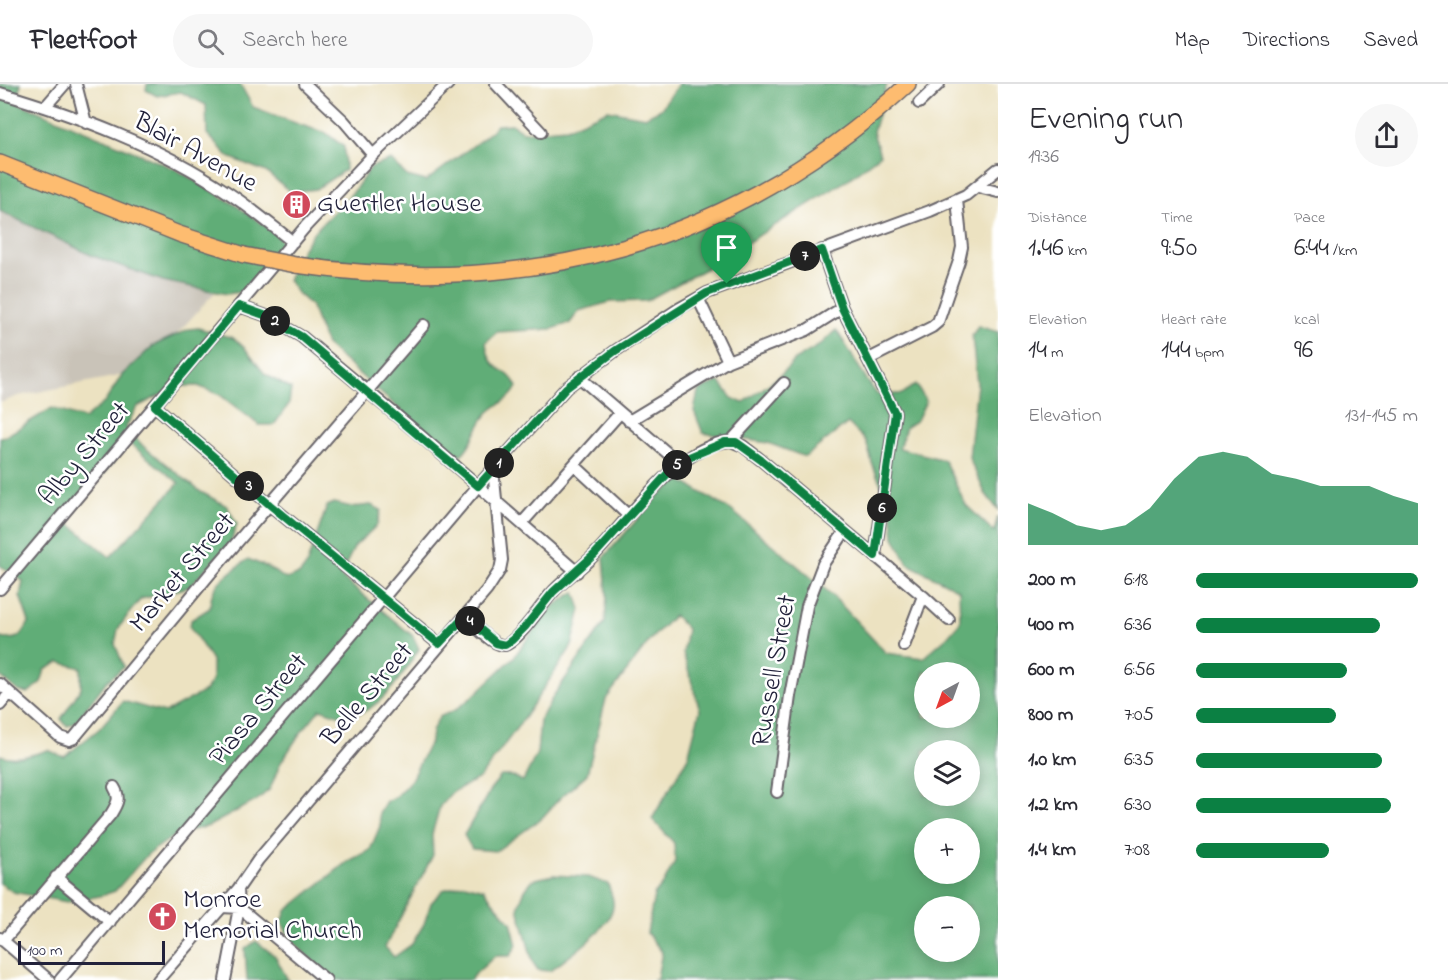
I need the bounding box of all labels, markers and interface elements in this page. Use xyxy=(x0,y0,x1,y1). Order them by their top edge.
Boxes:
search box xyxy=(173,14,593,68)
text: Fleetfoot xyxy=(30,21,137,62)
icon: search xyxy=(194,25,227,58)
text: Search here xyxy=(242,25,348,57)
text: Map xyxy=(1174,26,1210,56)
text: Directions xyxy=(1243,26,1330,56)
text: Saved xyxy=(1363,26,1418,56)
text: Evening run xyxy=(1028,96,1183,144)
street label: Blair Avenue xyxy=(125,102,265,204)
button: share xyxy=(1355,104,1418,167)
text: 19:36 xyxy=(1028,143,1059,172)
place label: Guertler House xyxy=(317,185,482,224)
building icon: Guertler House xyxy=(280,188,312,220)
text: Distance xyxy=(1028,206,1087,230)
text: Time xyxy=(1161,206,1193,230)
text: Pace xyxy=(1294,206,1325,230)
pin xyxy=(701,222,752,284)
text: 1.46 xyxy=(1028,230,1064,268)
text: 9:50 xyxy=(1161,230,1197,268)
text: 6:44 xyxy=(1294,230,1329,268)
icon: arrive xyxy=(710,231,743,264)
text: km xyxy=(1064,239,1087,263)
text: /km xyxy=(1329,239,1357,263)
pin: 7 xyxy=(790,241,820,271)
text: 7 xyxy=(802,244,808,268)
pin: 2 xyxy=(260,306,290,336)
text: Elevation xyxy=(1028,308,1087,332)
text: Heart rate xyxy=(1161,308,1227,332)
text: kcal xyxy=(1294,308,1319,332)
text: 2 xyxy=(271,309,279,333)
text: 14 xyxy=(1028,332,1047,370)
text: 144 xyxy=(1161,332,1191,370)
text: 96 xyxy=(1294,332,1313,370)
text: m xyxy=(1047,341,1063,365)
text: bpm xyxy=(1191,341,1224,365)
street label: Alby Street xyxy=(30,393,140,515)
text: Elevation xyxy=(1028,402,1102,431)
text: 131–145 m xyxy=(1345,402,1418,431)
pin: 1 xyxy=(484,448,514,478)
pin: 5 xyxy=(662,450,692,480)
text: 1 xyxy=(496,451,502,475)
text: 5 xyxy=(672,453,682,477)
pin: 3 xyxy=(234,471,264,501)
text: 3 xyxy=(246,474,252,498)
pin: 6 xyxy=(867,493,897,523)
text: 6 xyxy=(878,496,886,520)
street label: Market Street xyxy=(121,504,245,642)
text: 200 m xyxy=(1028,566,1076,595)
text: 6:18 xyxy=(1124,566,1148,595)
street label: Russell Street xyxy=(742,592,808,750)
pin: 4 xyxy=(455,606,485,636)
text: 4 xyxy=(467,609,473,633)
text: 400 m xyxy=(1028,611,1074,640)
text: 6:36 xyxy=(1124,611,1152,640)
street label: Belle Street xyxy=(312,634,424,757)
street label: Piasa Street xyxy=(200,645,318,775)
text: 600 m xyxy=(1028,656,1075,685)
text: 6:56 xyxy=(1124,656,1155,685)
north arrow xyxy=(914,662,980,728)
map controls xyxy=(914,662,980,962)
text: 800 m xyxy=(1028,701,1073,730)
text: 7:05 xyxy=(1124,701,1154,730)
button: layers xyxy=(914,740,980,806)
text: 1.0 km xyxy=(1028,746,1076,775)
text: 6:35 xyxy=(1124,746,1154,775)
text: 1.2 km xyxy=(1028,791,1078,820)
text: 6:30 xyxy=(1124,791,1151,820)
button: + xyxy=(914,818,980,884)
text: 1.4 km xyxy=(1028,836,1076,865)
text: 7:08 xyxy=(1124,836,1150,865)
place label: Monroe Memorial Church xyxy=(183,881,362,951)
button: − xyxy=(914,896,980,962)
church icon: Monroe Memorial Church xyxy=(146,900,178,932)
scale bar xyxy=(18,938,165,966)
text: 100 m xyxy=(27,939,62,963)

